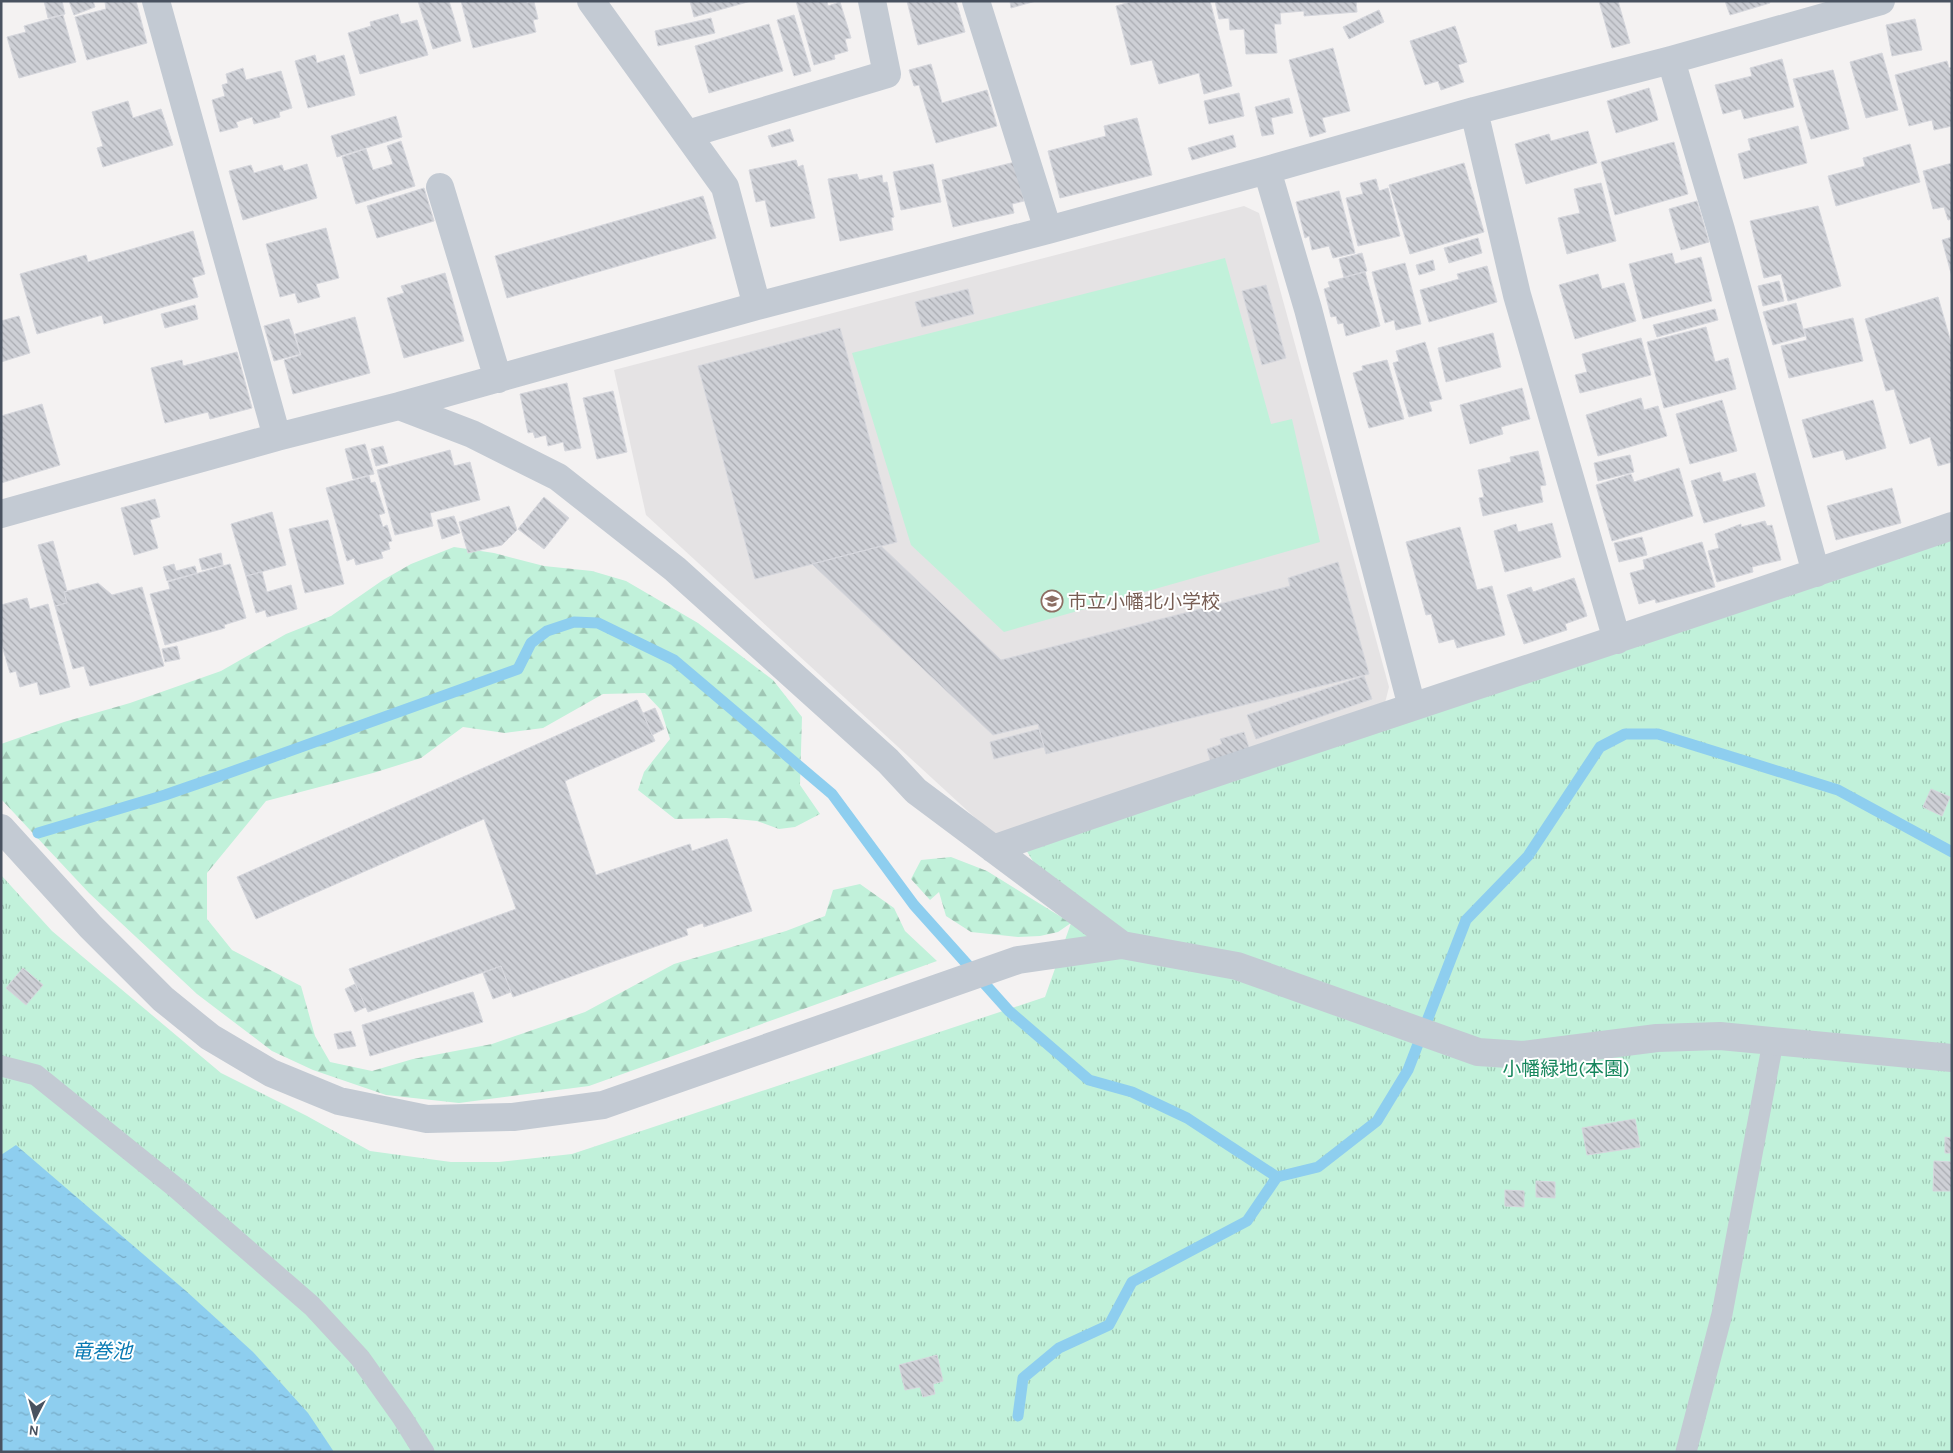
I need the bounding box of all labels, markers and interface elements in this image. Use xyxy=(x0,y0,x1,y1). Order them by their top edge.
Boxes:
school or university icon: 市立小幡北小学校 xyxy=(1040,589,1064,613)
place label: 市立小幡北小学校 xyxy=(1068,591,1220,613)
park label: 小幡緑地(本園) xyxy=(1502,1058,1630,1080)
water label: 竜巻池 xyxy=(72,1340,134,1363)
north arrow xyxy=(10,1393,60,1443)
text: N xyxy=(28,1421,40,1439)

